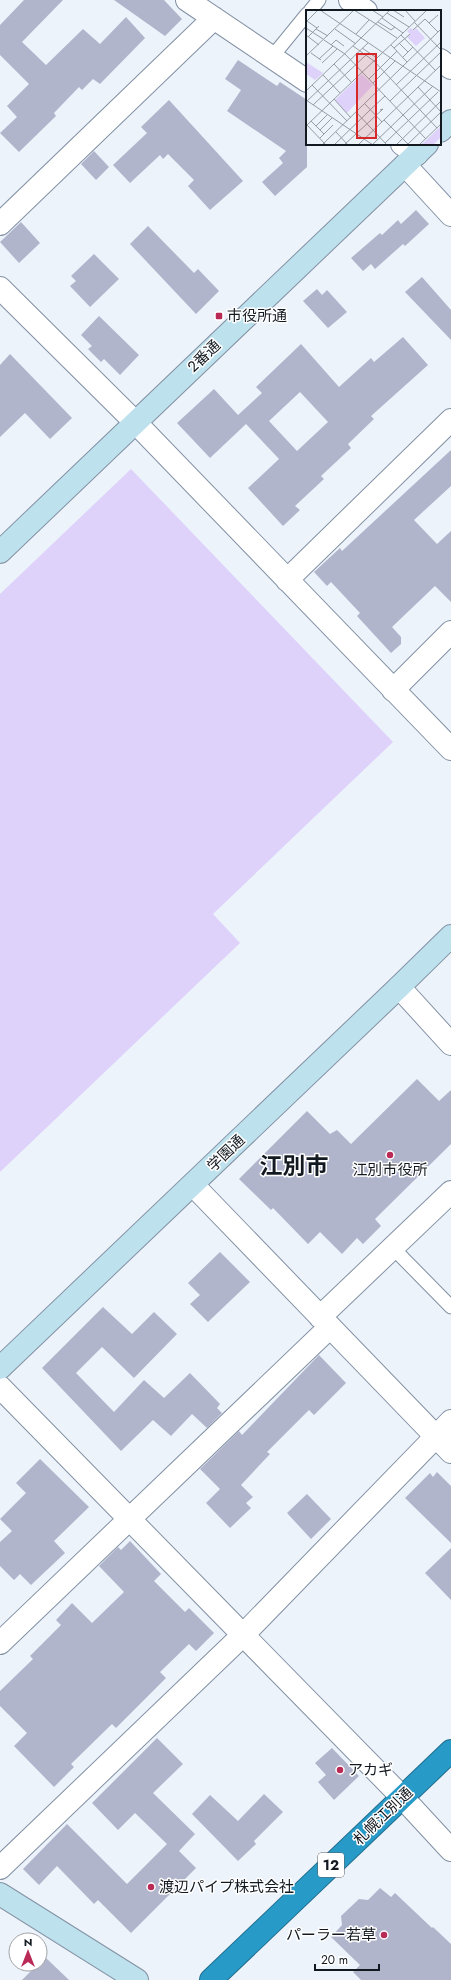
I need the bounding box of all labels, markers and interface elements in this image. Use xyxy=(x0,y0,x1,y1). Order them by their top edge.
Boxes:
inset map xyxy=(306,10,441,145)
place label: 市役所通 xyxy=(227,305,287,327)
marker: 市役所通 xyxy=(214,311,224,321)
street label: 2番通 xyxy=(182,335,226,377)
street label: 学園通 xyxy=(202,1129,250,1177)
district label: 江別市 xyxy=(260,1149,329,1183)
marker: 江別市役所 xyxy=(385,1150,395,1160)
place label: 江別市役所 xyxy=(352,1159,428,1181)
place label: アカギ xyxy=(348,1759,393,1781)
marker: アカギ xyxy=(335,1765,345,1775)
street label: 札幌江別通 xyxy=(348,1782,418,1850)
road number: 12 xyxy=(318,1853,344,1877)
place label: 渡辺パイプ株式会社 xyxy=(159,1876,294,1898)
marker: 渡辺パイプ株式会社 xyxy=(146,1882,156,1892)
place label: パーラー若草 xyxy=(286,1924,376,1946)
marker: パーラー若草 xyxy=(379,1930,389,1940)
north arrow xyxy=(8,1932,48,1972)
text: N xyxy=(24,1934,32,1950)
scale bar xyxy=(315,1946,379,1972)
text: 20 m xyxy=(321,1951,348,1969)

